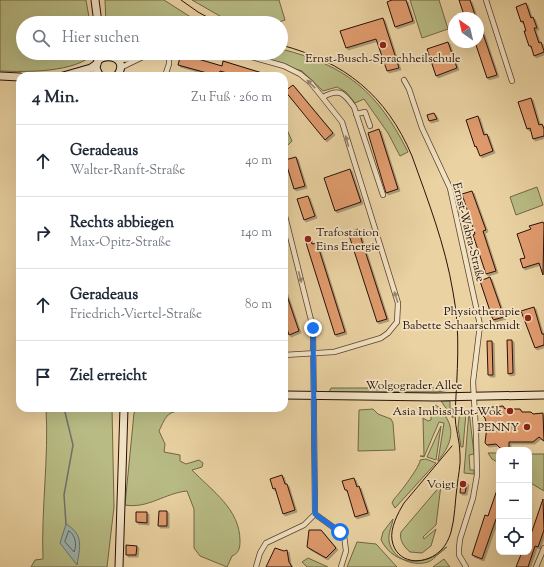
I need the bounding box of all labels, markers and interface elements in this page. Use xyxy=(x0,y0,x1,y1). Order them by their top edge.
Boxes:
north arrow xyxy=(448,12,484,48)
search box xyxy=(16,16,288,60)
icon: search xyxy=(30,27,52,49)
text: Hier suchen xyxy=(62,28,140,49)
marker: Ernst-Busch-Sprachheilschule xyxy=(378,40,388,50)
place label: Ernst-Busch-Sprachheilschule xyxy=(305,50,461,68)
one-way arrow xyxy=(306,79,316,89)
text: 4 Min. xyxy=(32,86,79,110)
text: Zu Fuß · 260 m xyxy=(191,89,272,107)
one-way arrow xyxy=(344,134,350,146)
text: Geradeaus xyxy=(70,141,138,162)
icon: ahead xyxy=(32,150,54,172)
text: 40 m xyxy=(245,152,272,170)
text: Walter-Ranft-Straße xyxy=(70,162,185,180)
street label: Ernst-Wabra-Straße xyxy=(447,181,489,284)
text: Rechts abbiegen xyxy=(70,213,174,234)
icon: right xyxy=(32,222,54,244)
text: 140 m xyxy=(241,224,272,242)
place label: Trafostation Eins Energie xyxy=(316,224,381,256)
text: Max-Opitz-Straße xyxy=(70,234,171,252)
marker: Trafostation Eins Energie xyxy=(303,234,313,244)
one-way arrow xyxy=(297,271,303,283)
text: Geradeaus xyxy=(70,285,138,306)
one-way arrow xyxy=(393,291,399,303)
icon: ahead xyxy=(32,294,54,316)
text: 80 m xyxy=(245,296,272,314)
place label: Physiotherapie Babette Schaarschmidt xyxy=(402,303,520,335)
text: Friedrich-Viertel-Straße xyxy=(70,306,202,324)
marker: Physiotherapie Babette Schaarschmidt xyxy=(523,313,533,323)
route end xyxy=(304,319,322,337)
icon: arrive xyxy=(32,366,54,388)
text: Ziel erreicht xyxy=(70,366,147,387)
street label: Wolgograder Allee xyxy=(366,377,463,395)
place label: Asia Imbiss Hot-Wok xyxy=(392,403,502,421)
marker: Asia Imbiss Hot-Wok xyxy=(505,406,515,416)
place label: PENNY xyxy=(477,419,519,437)
marker: PENNY xyxy=(522,422,532,432)
map controls xyxy=(496,447,532,555)
button: + xyxy=(496,447,532,483)
place label: Voigt xyxy=(427,476,455,494)
marker: Voigt xyxy=(458,479,468,489)
button: − xyxy=(496,483,532,519)
button: locate xyxy=(496,519,532,555)
route start xyxy=(331,523,349,541)

